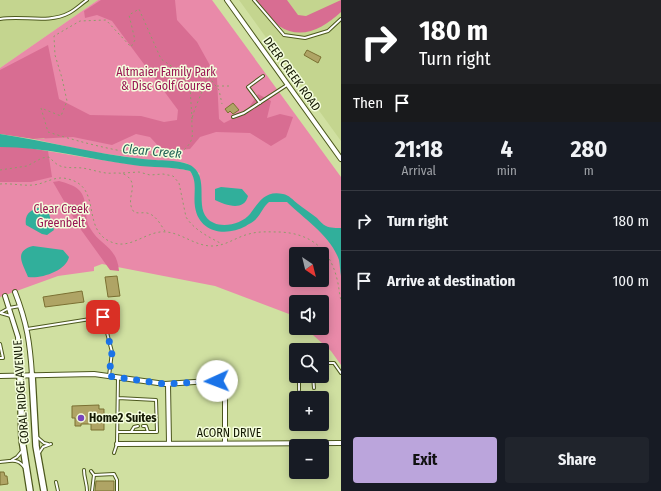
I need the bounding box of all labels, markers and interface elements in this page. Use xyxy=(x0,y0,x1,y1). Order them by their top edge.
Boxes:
text: 180 m xyxy=(419,14,488,47)
icon: right xyxy=(353,16,405,68)
street label: DEER CREEK ROAD xyxy=(261,34,323,114)
text: Turn right xyxy=(419,48,491,70)
park label: Altmaier Family Park & Disc Golf Course xyxy=(116,65,216,93)
icon: arrive xyxy=(391,92,413,114)
text: Then xyxy=(353,94,383,112)
text: 21:18 xyxy=(395,135,443,163)
text: 4 xyxy=(501,135,513,163)
text: 280 xyxy=(570,135,607,163)
water label: Clear Creek xyxy=(122,141,183,161)
text: Arrival xyxy=(402,163,436,178)
text: min xyxy=(497,163,517,178)
text: m xyxy=(584,163,594,178)
park label: Clear Creek Greenbelt xyxy=(33,202,89,230)
icon: right xyxy=(353,210,375,232)
text: Turn right xyxy=(387,212,448,230)
text: 180 m xyxy=(613,212,649,230)
north arrow xyxy=(289,247,329,287)
map controls xyxy=(289,247,329,479)
icon: arrive xyxy=(353,270,375,292)
text: Arrive at destination xyxy=(387,272,515,290)
text: 100 m xyxy=(612,272,649,290)
button: sound xyxy=(289,295,329,335)
pin xyxy=(86,300,120,334)
icon: arrive xyxy=(92,306,114,328)
street label: CORAL RIDGE AVENUE xyxy=(10,339,32,444)
button: search xyxy=(289,343,329,383)
position arrow xyxy=(196,360,238,402)
button: + xyxy=(289,391,329,431)
place label: Home2 Suites xyxy=(89,411,157,425)
marker: Home2 Suites xyxy=(76,413,86,423)
street label: ACORN DRIVE xyxy=(197,426,262,440)
button: Exit xyxy=(353,437,497,483)
button: Share xyxy=(505,437,649,483)
button: − xyxy=(289,439,329,479)

